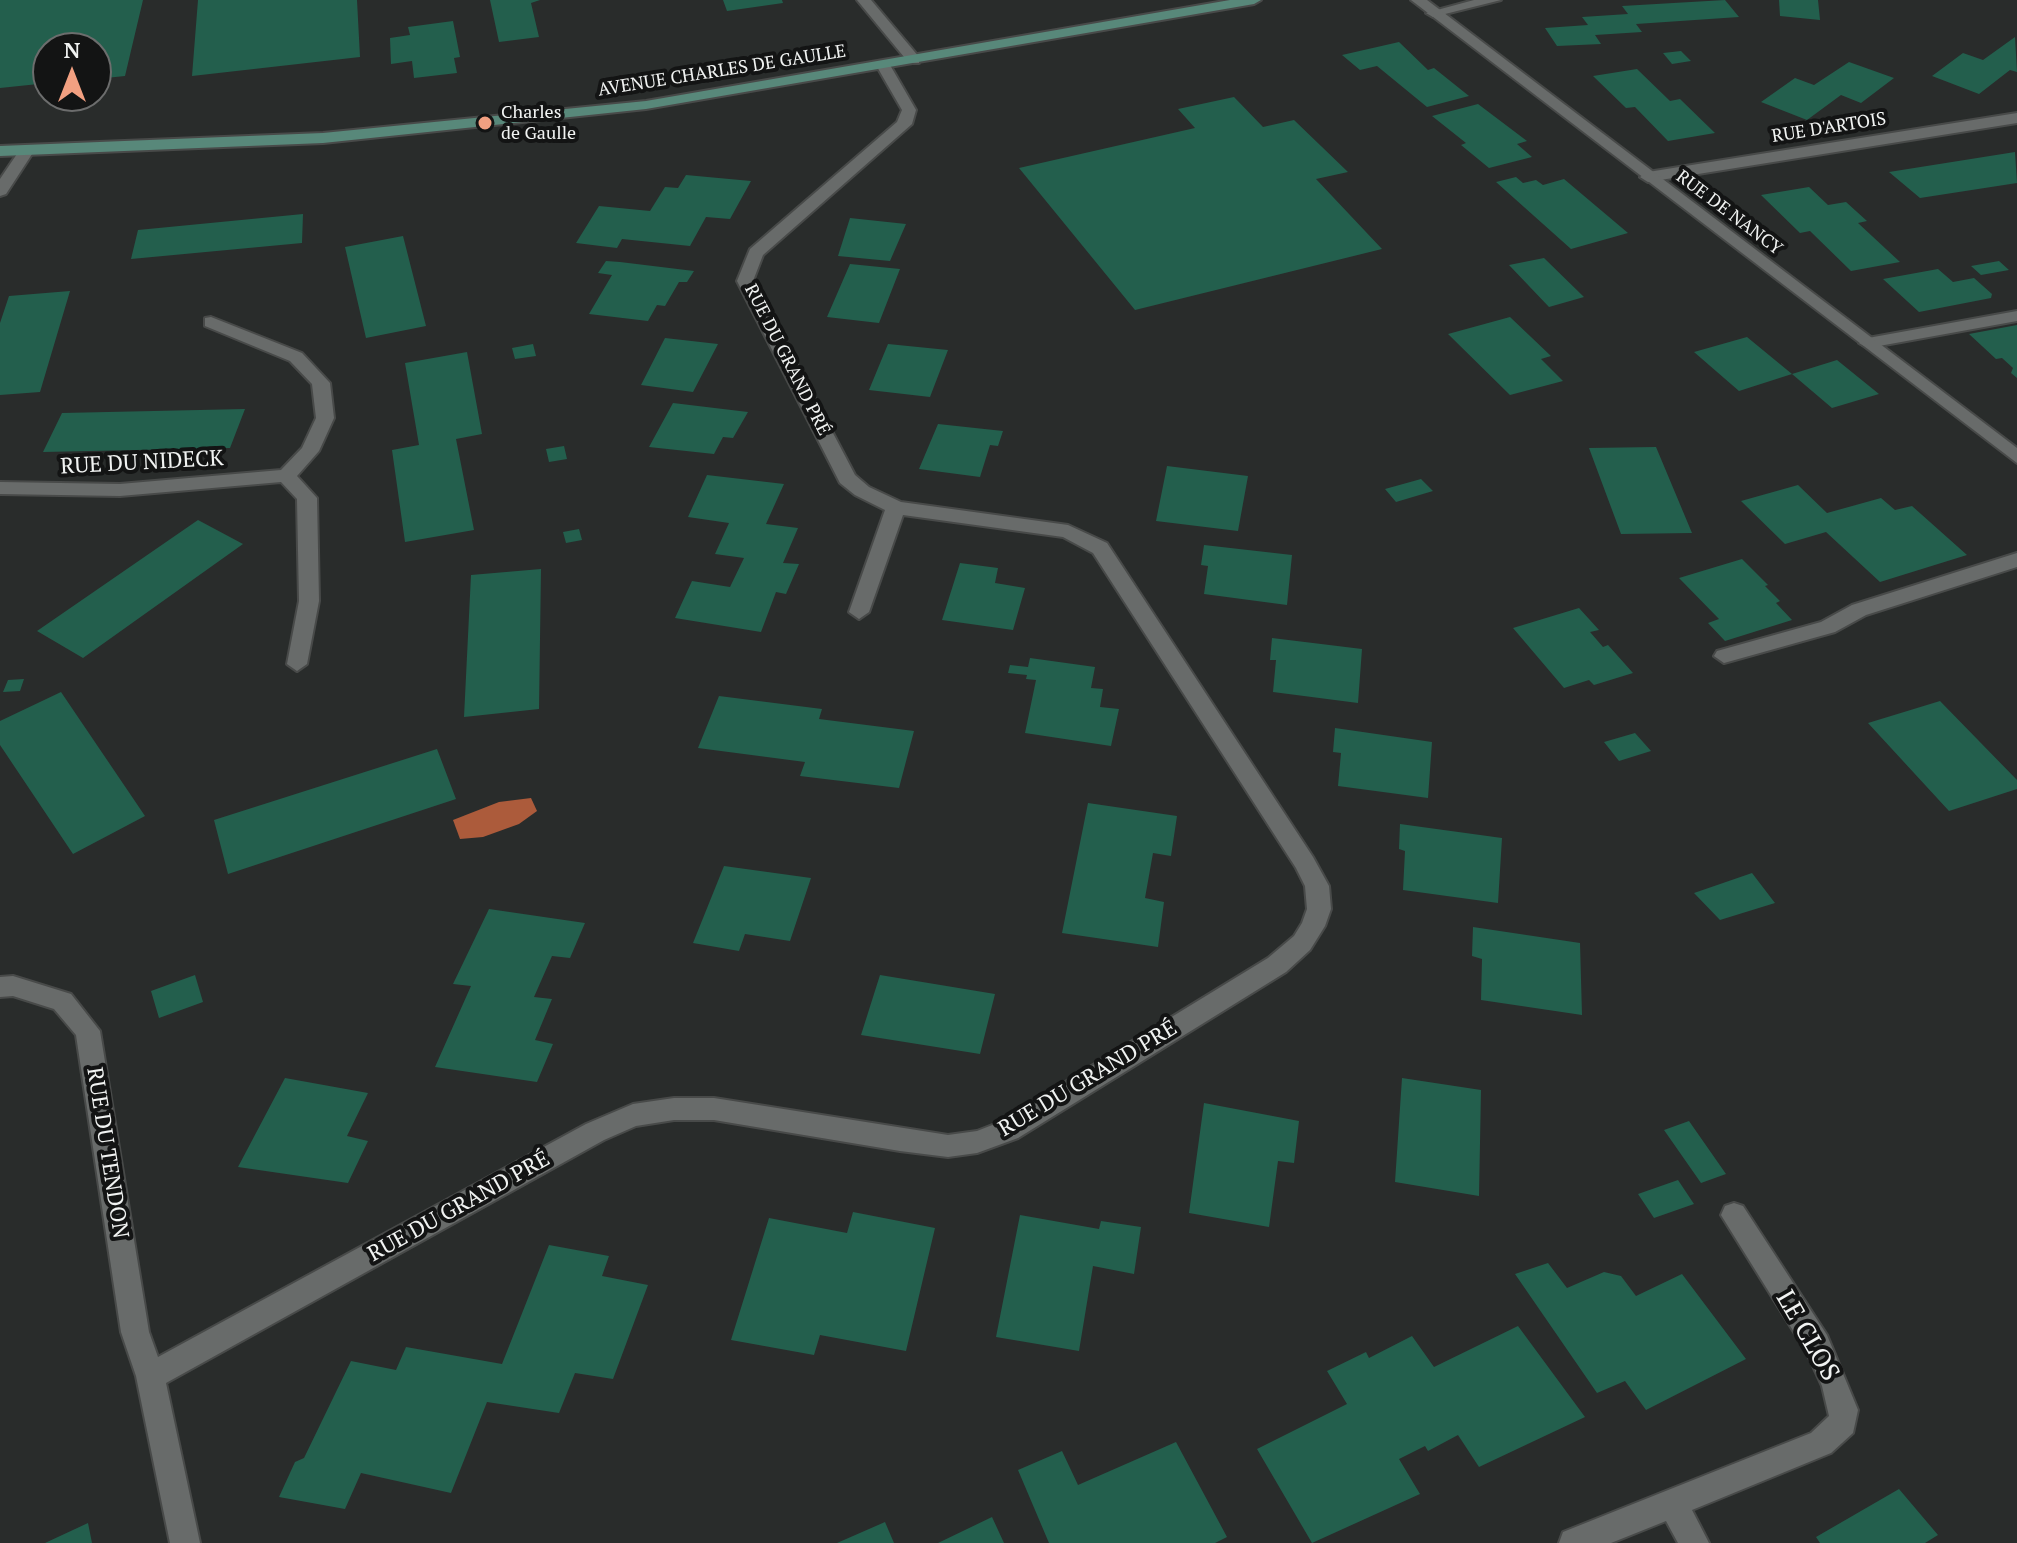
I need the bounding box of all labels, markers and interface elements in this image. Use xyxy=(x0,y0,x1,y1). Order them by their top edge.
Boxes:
north arrow xyxy=(32,32,112,112)
text: N xyxy=(64,35,80,64)
street label: AVENUE CHARLES DE GAULLE xyxy=(596,41,848,101)
place label: Charles de Gaulle xyxy=(501,102,576,144)
street label: RUE D'ARTOIS xyxy=(1770,108,1888,148)
marker: Charles de Gaulle xyxy=(476,114,494,132)
street label: RUE DE NANCY xyxy=(1672,166,1786,260)
street label: RUE DU GRAND PRÉ xyxy=(740,281,834,439)
street label: RUE DU NIDECK xyxy=(60,446,224,480)
street label: RUE DU GRAND PRÉ xyxy=(994,1015,1182,1143)
street label: RUE DU TENDON xyxy=(80,1065,134,1241)
street label: RUE DU GRAND PRÉ xyxy=(363,1146,555,1268)
street label: LE CLOS xyxy=(1769,1285,1845,1387)

